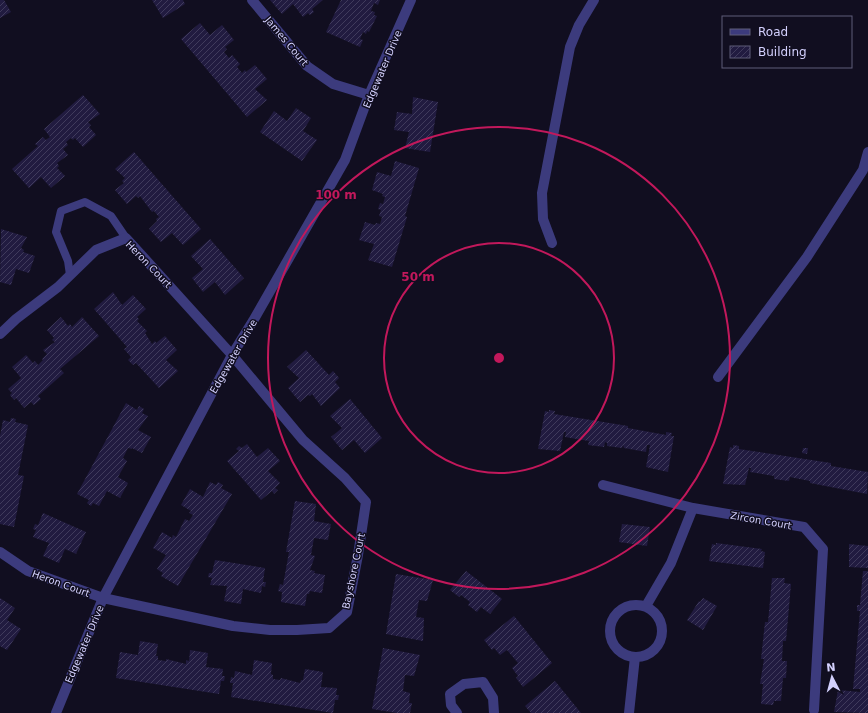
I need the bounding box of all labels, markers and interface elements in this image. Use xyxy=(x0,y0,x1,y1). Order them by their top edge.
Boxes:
street label: James Court xyxy=(262,14,310,68)
legend xyxy=(722,16,852,68)
text: Road xyxy=(758,25,788,39)
street label: Edgewater Drive xyxy=(361,29,404,110)
text: Building xyxy=(758,45,807,59)
text: 100 m xyxy=(315,188,357,202)
street label: Heron Court xyxy=(124,239,174,290)
text: 50 m xyxy=(401,270,435,284)
street label: Edgewater Drive xyxy=(208,317,259,395)
centre of rings xyxy=(492,351,506,365)
street label: Zircon Court xyxy=(729,510,793,531)
street label: Bayshore Court xyxy=(340,532,367,610)
street label: Heron Court xyxy=(30,568,91,599)
street label: Edgewater Drive xyxy=(63,604,106,685)
north arrow xyxy=(812,657,852,697)
text: N xyxy=(826,661,836,674)

